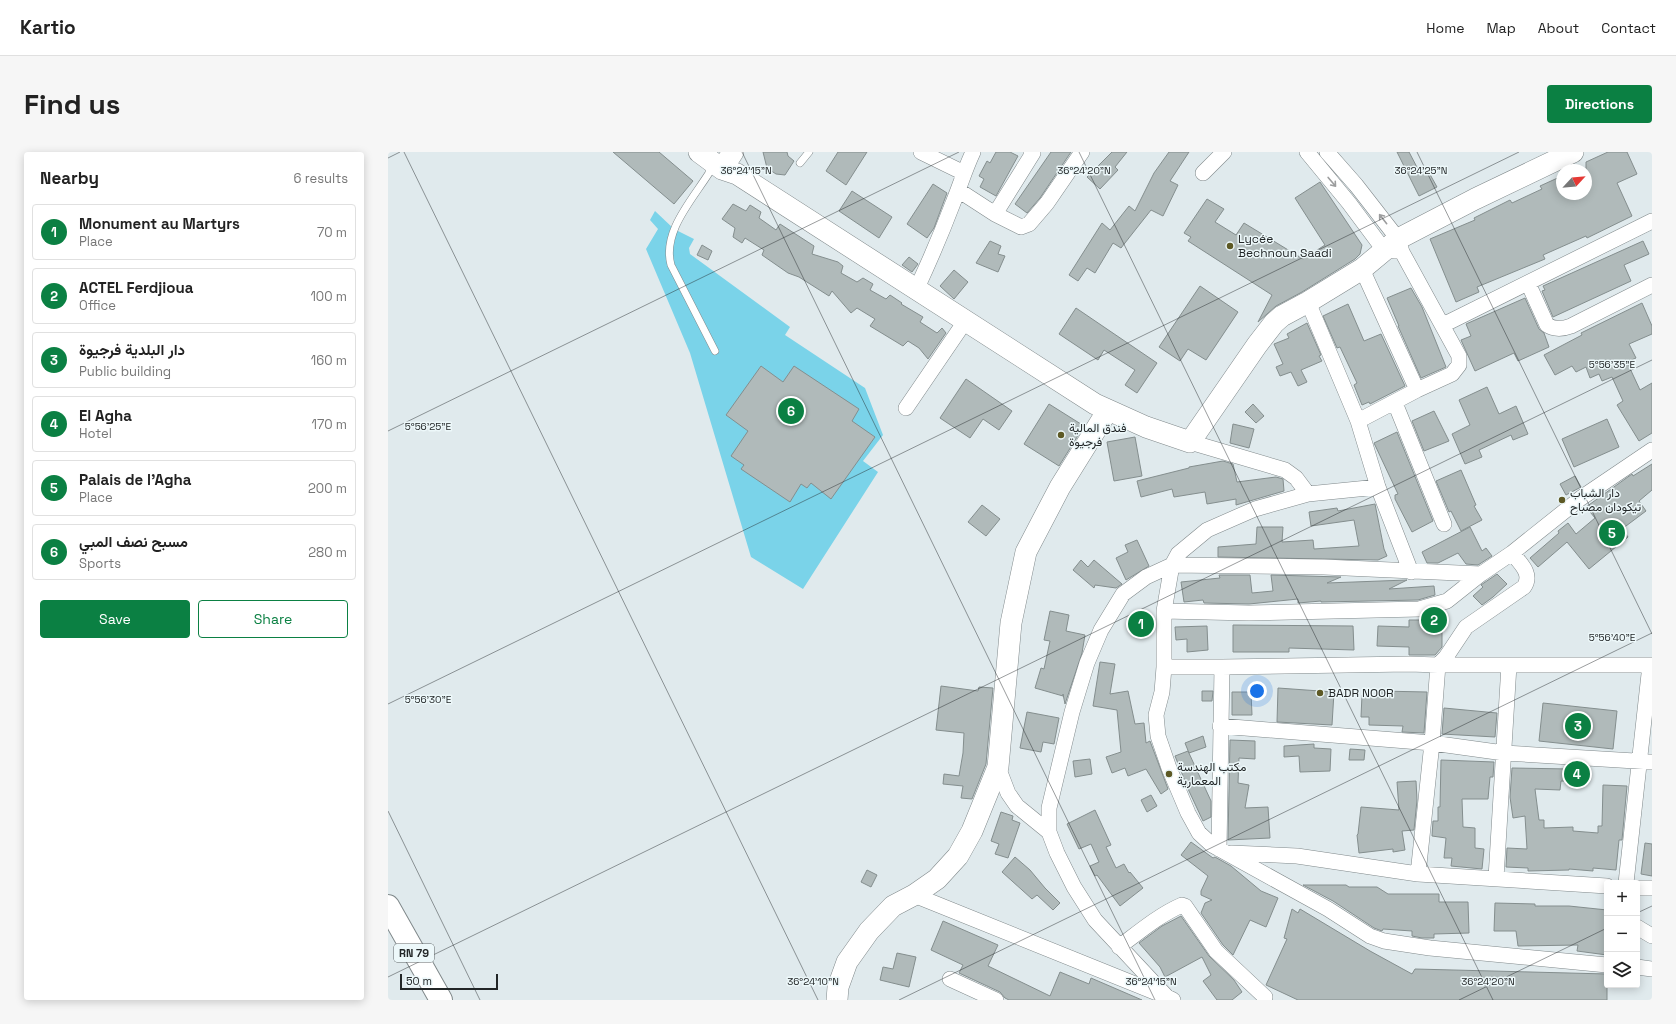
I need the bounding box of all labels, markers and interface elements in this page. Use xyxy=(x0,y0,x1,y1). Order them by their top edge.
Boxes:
text: Kartio xyxy=(20,15,76,40)
text: Home xyxy=(1426,19,1464,37)
text: Map xyxy=(1486,19,1516,37)
text: About xyxy=(1538,19,1579,37)
text: Contact xyxy=(1601,19,1656,37)
button: Directions xyxy=(1547,85,1652,123)
text: Find us xyxy=(24,86,121,122)
text: 36°24'15"N xyxy=(720,164,772,177)
text: 36°24'20"N xyxy=(1057,164,1111,177)
text: 36°24'25"N xyxy=(1394,164,1448,177)
north arrow xyxy=(1556,164,1592,200)
text: Nearby xyxy=(40,167,99,189)
text: 6 results xyxy=(294,170,348,187)
one-way arrow xyxy=(1328,177,1337,187)
one-way arrow xyxy=(1378,213,1387,224)
text: Monument au Martyrs xyxy=(79,214,240,233)
text: 1 xyxy=(51,224,57,241)
text: 70 m xyxy=(317,224,347,241)
place label: Lycée Bechnoun Saadi xyxy=(1238,231,1332,261)
text: Place xyxy=(79,233,113,250)
marker: Lycée Bechnoun Saadi xyxy=(1225,241,1235,251)
text: ACTEL Ferdjioua xyxy=(79,278,193,297)
text: 2 xyxy=(50,288,58,305)
text: 100 m xyxy=(310,288,347,305)
text: Office xyxy=(79,297,116,314)
text: دار البلدية فرجيوة xyxy=(79,340,185,359)
text: 3 xyxy=(50,352,58,369)
text: 160 m xyxy=(311,352,347,369)
text: 5°56'35"E xyxy=(1589,358,1636,371)
text: Public building xyxy=(79,363,171,380)
pin: 6 xyxy=(778,396,804,426)
text: El Agha xyxy=(79,406,132,425)
text: 4 xyxy=(50,416,58,433)
text: 170 m xyxy=(311,416,347,433)
text: 5°56'25"E xyxy=(405,420,452,433)
place label: فندق المالية فرجيوة xyxy=(1069,420,1127,450)
text: Hotel xyxy=(79,425,112,442)
marker: فندق المالية فرجيوة xyxy=(1056,430,1066,440)
text: Palais de l'Agha xyxy=(79,470,191,489)
text: 5 xyxy=(50,480,58,497)
text: 200 m xyxy=(308,480,347,497)
place label: دار الشباب تيكودان مصباح xyxy=(1570,485,1642,516)
text: Place xyxy=(79,489,113,506)
marker: دار الشباب تيكودان مصباح xyxy=(1557,495,1567,505)
pin: 5 xyxy=(1599,518,1625,548)
text: مسبح نصف المبي xyxy=(79,532,188,551)
text: 6 xyxy=(50,544,58,561)
text: 280 m xyxy=(308,544,347,561)
text: Sports xyxy=(79,555,121,572)
button: Save xyxy=(40,600,190,638)
button: Share xyxy=(198,600,348,638)
pin: 2 xyxy=(1421,605,1447,635)
pin: 1 xyxy=(1128,609,1154,639)
text: 5°56'40"E xyxy=(1589,631,1636,644)
your location xyxy=(1247,681,1267,701)
place label: BADR NOOR xyxy=(1328,685,1394,701)
marker: BADR NOOR xyxy=(1315,688,1325,698)
text: 5°56'30"E xyxy=(405,693,452,706)
pin: 3 xyxy=(1565,711,1591,741)
place label: مكتب الهندسة المعمارية xyxy=(1177,759,1246,789)
pin: 4 xyxy=(1564,759,1590,789)
marker: مكتب الهندسة المعمارية xyxy=(1164,769,1174,779)
map controls xyxy=(1604,880,1640,988)
button: + xyxy=(1604,880,1640,916)
button: − xyxy=(1604,916,1640,952)
road number: RN 79 xyxy=(394,944,434,962)
button: layers xyxy=(1604,952,1640,988)
scale bar xyxy=(400,972,498,991)
text: 50 m xyxy=(406,974,432,988)
text: 36°24'10"N xyxy=(787,975,839,988)
text: 36°24'15"N xyxy=(1125,975,1177,988)
text: 36°24'20"N xyxy=(1461,975,1515,988)

